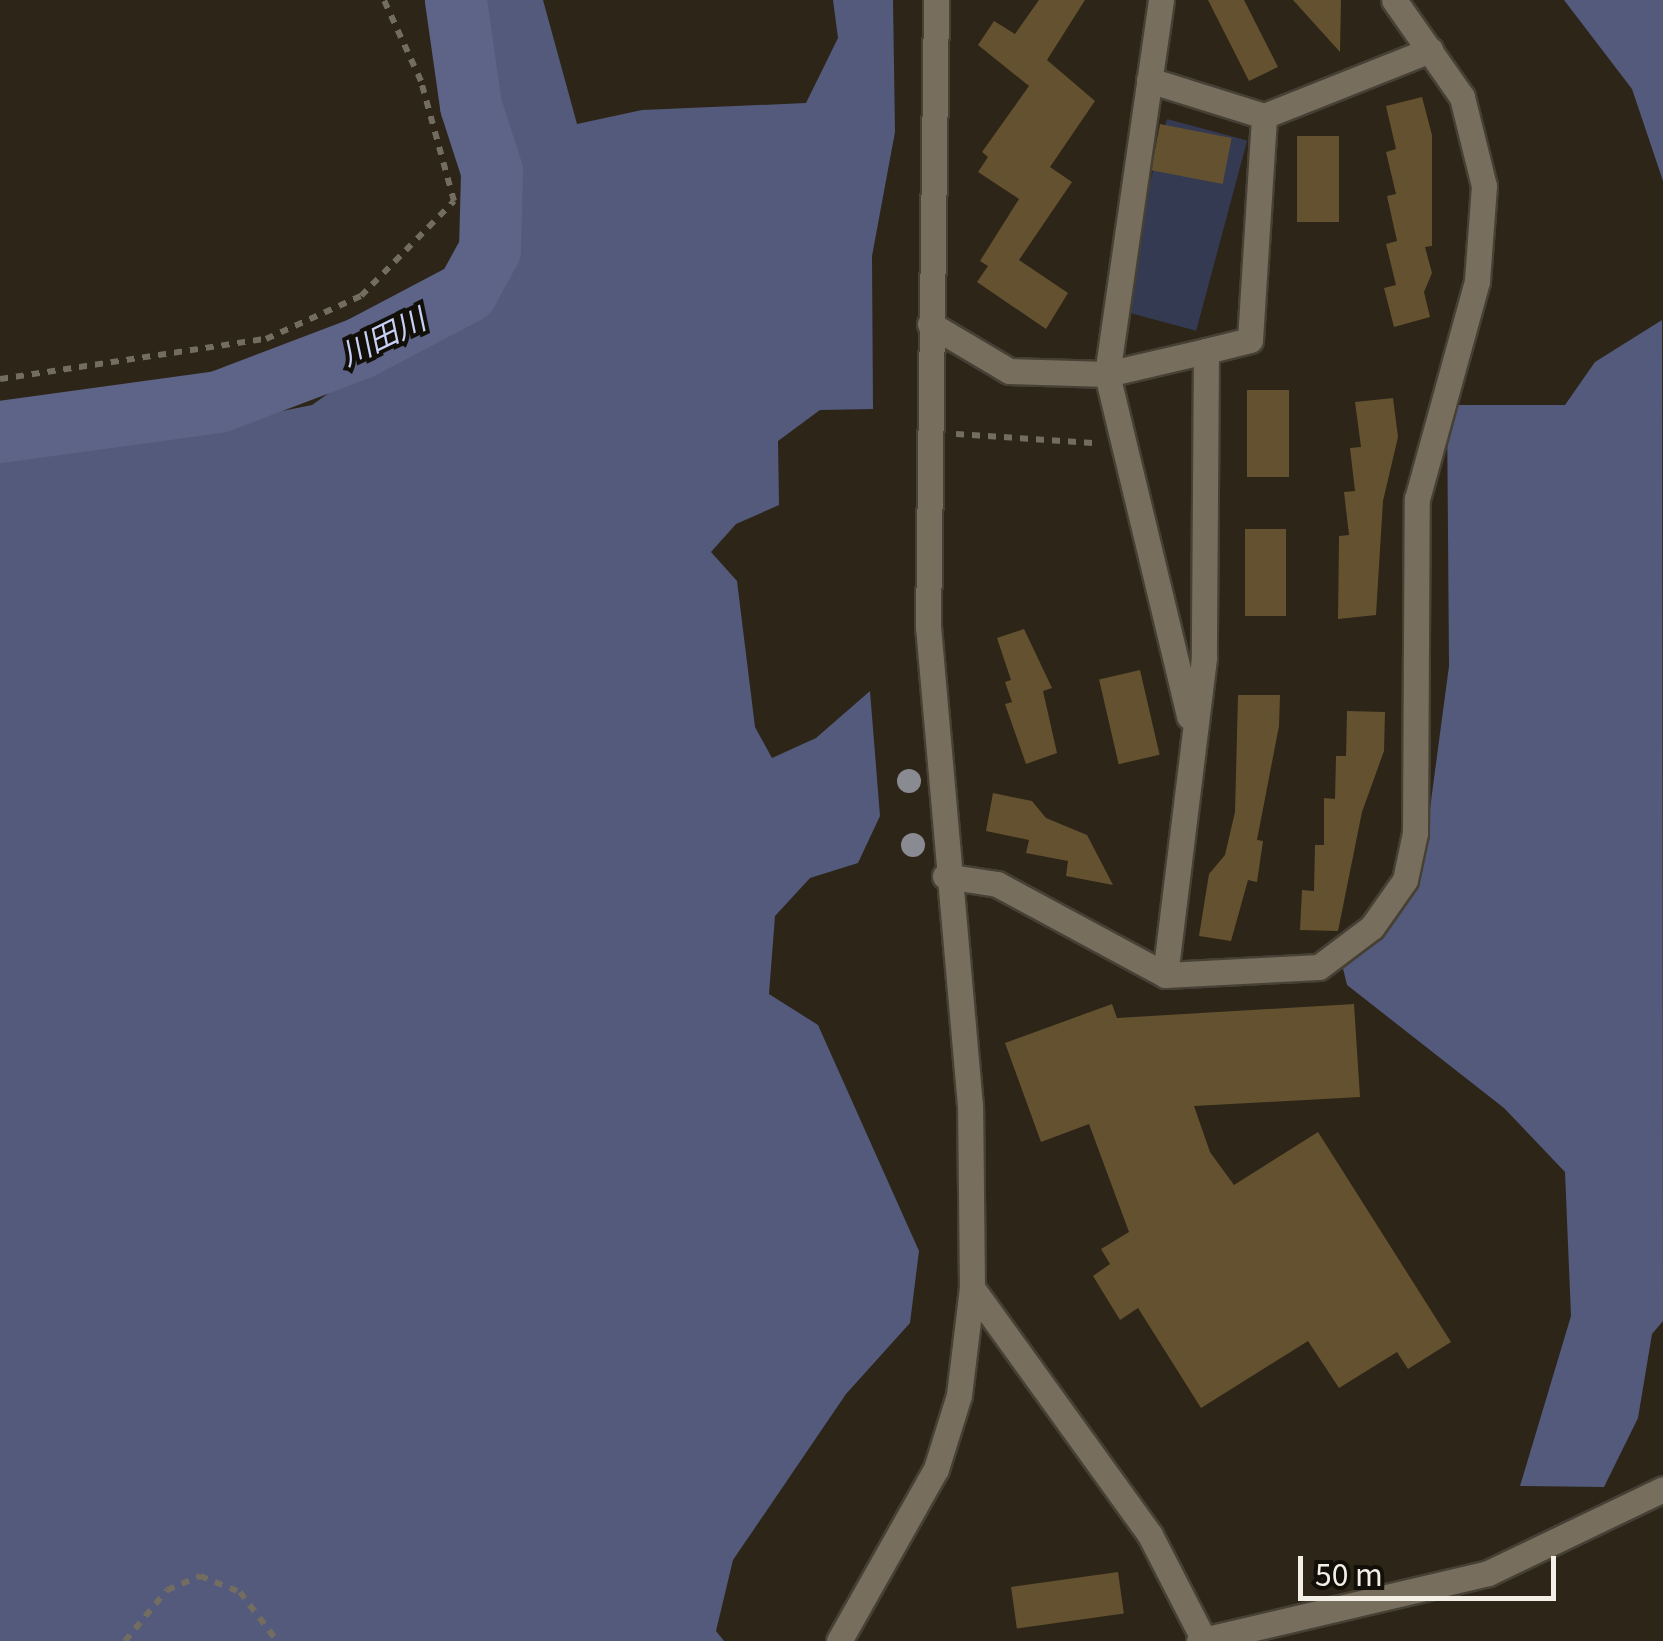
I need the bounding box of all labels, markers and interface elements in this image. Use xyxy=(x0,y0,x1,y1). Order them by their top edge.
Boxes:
water label: 川田川 xyxy=(334,299,430,371)
scale bar xyxy=(1303,1536,1560,1598)
text: 50 m xyxy=(1315,1551,1383,1595)

